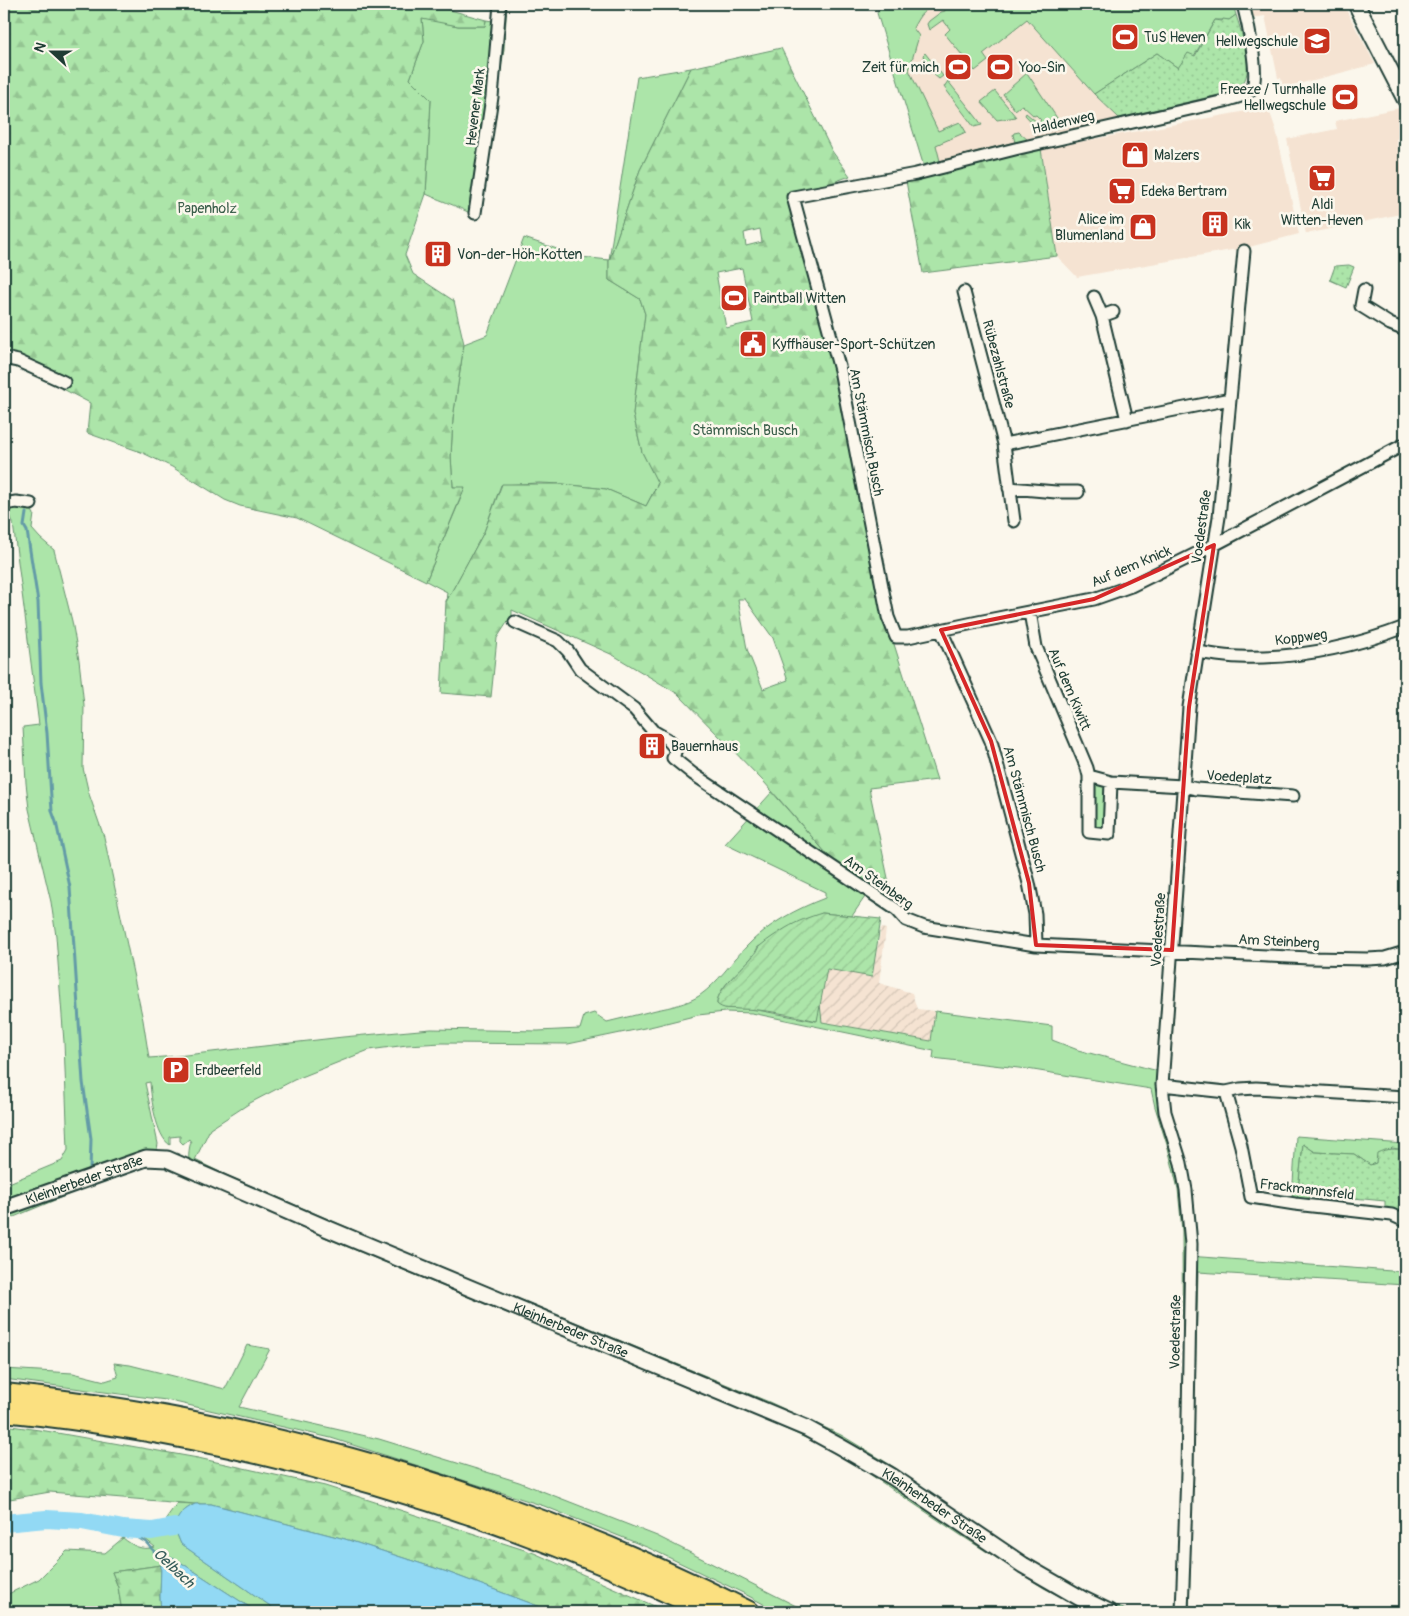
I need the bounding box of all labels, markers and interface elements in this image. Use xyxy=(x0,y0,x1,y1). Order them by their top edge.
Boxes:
sports icon: TuS Heven xyxy=(1110,22,1140,52)
school or university icon: Hellwegschule xyxy=(1302,26,1332,56)
north arrow xyxy=(28,28,78,78)
place label: TuS Heven xyxy=(1144,29,1206,46)
place label: Hellwegschule xyxy=(1216,33,1298,50)
text: N xyxy=(31,40,50,55)
sports icon: Zeit für mich xyxy=(943,52,973,82)
sports icon: Yoo-Sin xyxy=(985,52,1015,82)
place label: Zeit für mich xyxy=(862,59,939,76)
place label: Yoo-Sin xyxy=(1018,59,1065,76)
street label: Hevener Mark xyxy=(462,67,489,147)
place label: Freeze / Turnhalle Hellwegschule xyxy=(1220,81,1326,114)
sports icon: Freeze / Turnhalle Hellwegschule xyxy=(1330,82,1360,112)
street label: Haldenweg xyxy=(1030,107,1096,138)
shop icon: Malzers xyxy=(1120,140,1150,170)
place label: Malzers xyxy=(1154,147,1200,164)
supermarket icon: Aldi Witten-Heven xyxy=(1307,163,1337,193)
supermarket icon: Edeka Bertram xyxy=(1107,176,1137,206)
place label: Edeka Bertram xyxy=(1141,183,1227,200)
place label: Aldi Witten-Heven xyxy=(1281,196,1363,229)
park label: Papenholz xyxy=(177,200,237,217)
building icon: Kik xyxy=(1200,209,1230,239)
place label: Alice im Blumenland xyxy=(1055,211,1124,244)
shop icon: Alice im Blumenland xyxy=(1128,212,1158,242)
place label: Kik xyxy=(1234,216,1251,233)
building icon: Von-der-Höh-Kotten xyxy=(423,239,453,269)
place label: Von-der-Höh-Kotten xyxy=(457,246,582,263)
sports icon: Paintball Witten xyxy=(719,283,749,313)
place label: Paintball Witten xyxy=(753,290,846,307)
street label: Rübezahlstraße xyxy=(979,318,1018,410)
public building icon: Kyffhäuser-Sport-Schützen xyxy=(738,329,768,359)
place label: Kyffhäuser-Sport-Schützen xyxy=(772,336,936,353)
street label: Am Stämmisch Busch xyxy=(846,367,887,498)
park label: Stämmisch Busch xyxy=(692,422,798,439)
street label: Voedestraße xyxy=(1188,489,1215,565)
street label: Auf dem Knick xyxy=(1089,542,1174,591)
street label: Koppweg xyxy=(1274,626,1328,649)
street label: Auf dem Kiwitt xyxy=(1045,646,1095,733)
building icon: Bauernhaus xyxy=(637,731,667,761)
place label: Bauernhaus xyxy=(671,738,739,755)
street label: Am Stämmisch Busch xyxy=(999,744,1050,874)
street label: Voedeplatz xyxy=(1206,767,1272,788)
street label: Am Steinberg xyxy=(841,852,916,913)
street label: Voedestraße xyxy=(1147,892,1170,968)
street label: Am Steinberg xyxy=(1238,931,1320,952)
parking icon: Erdbeerfeld xyxy=(161,1055,191,1085)
place label: Erdbeerfeld xyxy=(195,1062,262,1079)
street label: Kleinherbeder Straße xyxy=(23,1152,145,1209)
street label: Frackmannsfeld xyxy=(1259,1175,1355,1204)
street label: Voedestraße xyxy=(1166,1294,1185,1369)
street label: Kleinherbeder Straße xyxy=(510,1299,631,1362)
street label: Kleinherbeder Straße xyxy=(879,1464,990,1547)
water label: Oelbach xyxy=(149,1545,199,1593)

